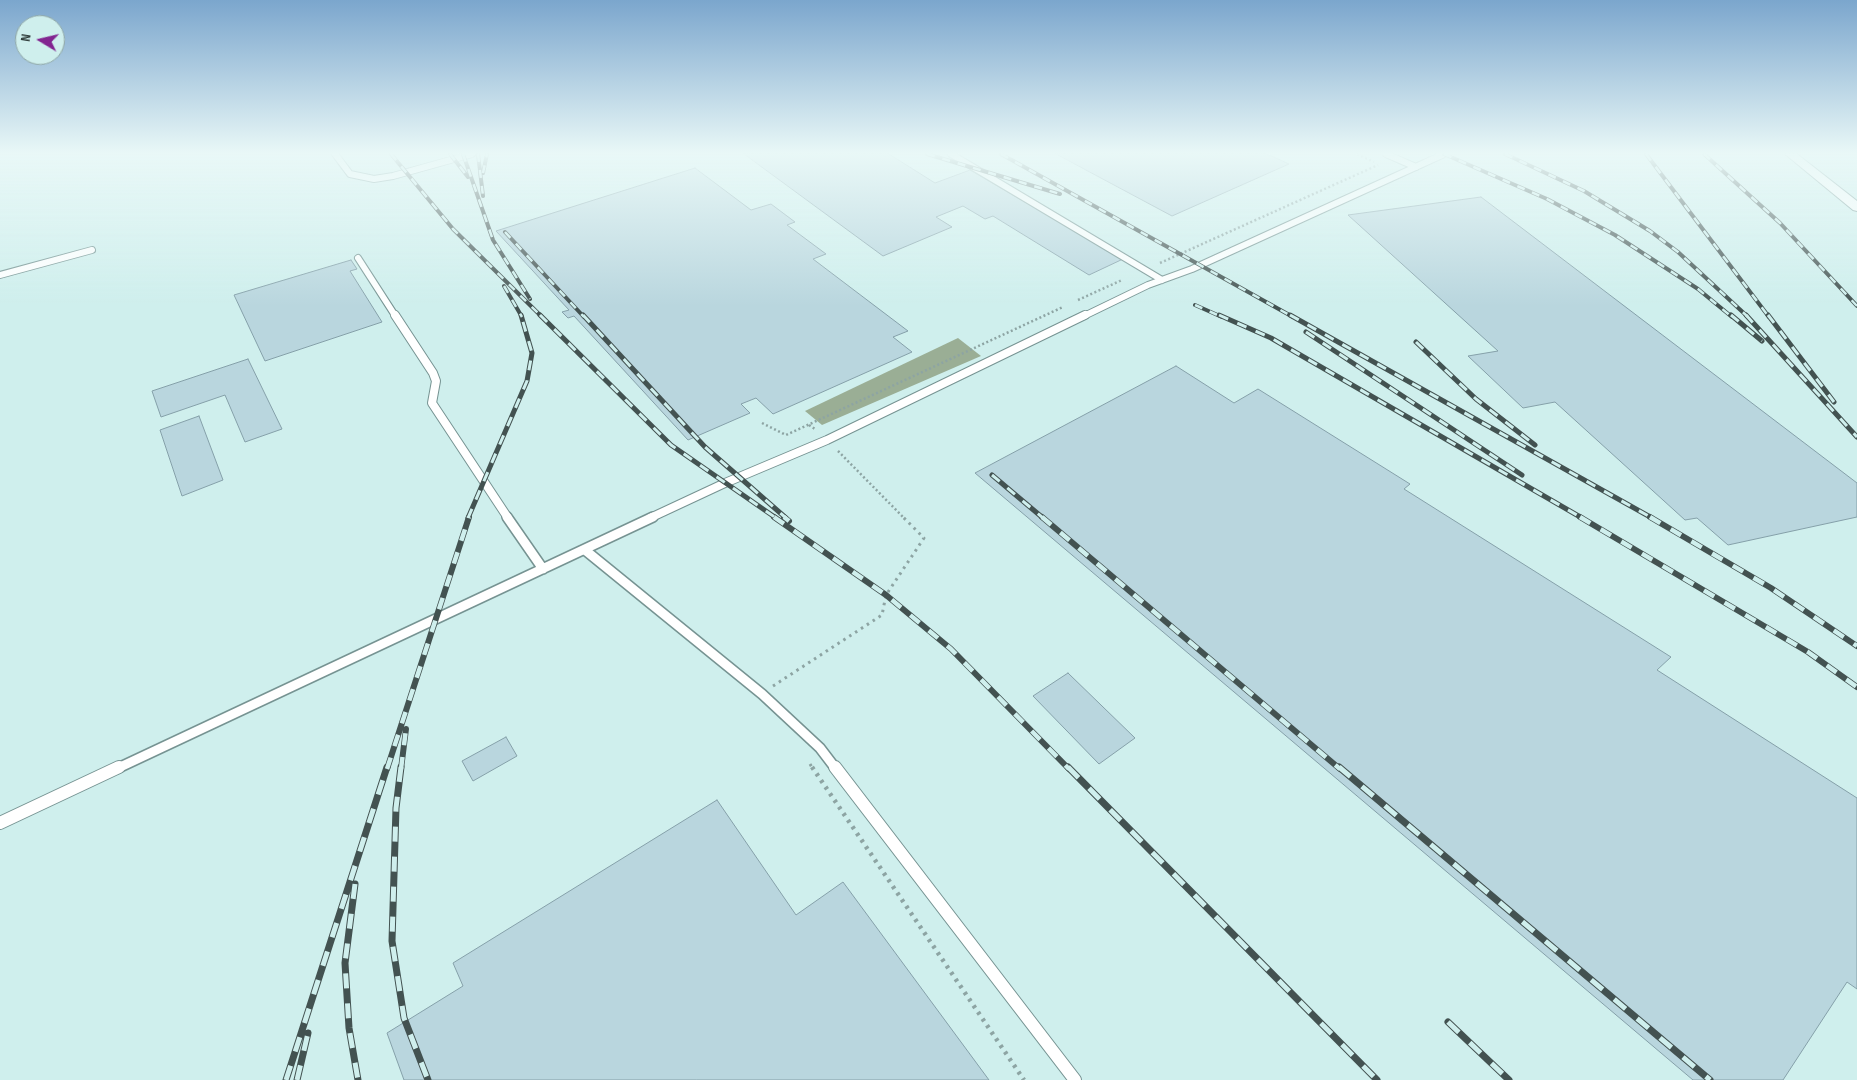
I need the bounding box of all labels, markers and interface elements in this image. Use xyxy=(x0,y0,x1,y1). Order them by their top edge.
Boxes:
north arrow xyxy=(15,15,65,65)
text: N xyxy=(17,33,35,43)

